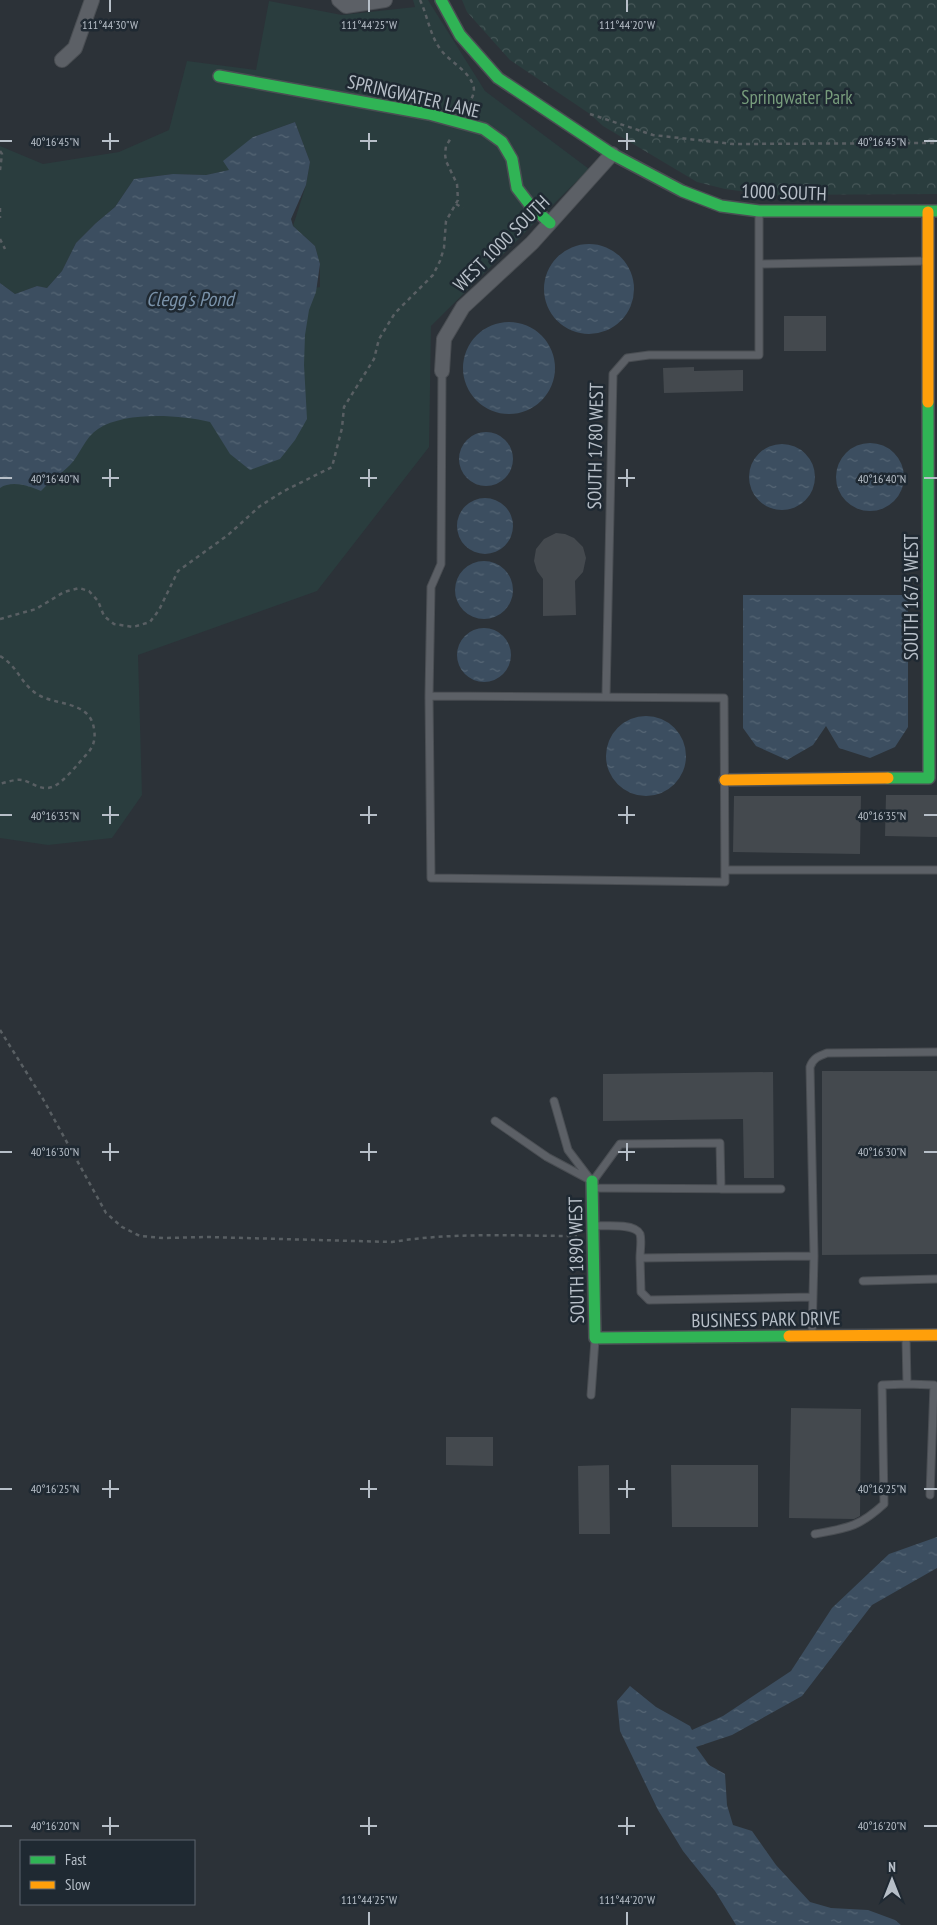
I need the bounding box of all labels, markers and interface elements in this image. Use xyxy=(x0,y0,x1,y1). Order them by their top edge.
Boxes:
text: 111°44'30"W xyxy=(82,17,138,32)
text: 111°44'25"W xyxy=(341,17,397,32)
text: 111°44'20"W xyxy=(599,17,655,32)
street label: SPRINGWATER LANE xyxy=(345,69,483,123)
park label: Springwater Park xyxy=(741,85,853,109)
text: 40°16'45"N xyxy=(31,134,79,149)
text: 40°16'45"N xyxy=(858,134,906,149)
street label: 1000 SOUTH xyxy=(741,179,827,205)
street label: WEST 1000 SOUTH xyxy=(448,190,554,296)
water label: Clegg's Pond xyxy=(146,286,236,312)
street label: SOUTH 1780 WEST xyxy=(582,382,608,510)
text: 40°16'40"N xyxy=(31,471,79,486)
text: 40°16'40"N xyxy=(858,471,906,486)
street label: SOUTH 1675 WEST xyxy=(899,533,923,660)
text: 40°16'35"N xyxy=(31,808,79,823)
text: 40°16'35"N xyxy=(858,808,906,823)
text: 40°16'30"N xyxy=(31,1144,79,1159)
text: 40°16'30"N xyxy=(858,1144,906,1159)
street label: SOUTH 1890 WEST xyxy=(563,1196,589,1324)
street label: BUSINESS PARK DRIVE xyxy=(691,1306,841,1332)
text: 40°16'25"N xyxy=(31,1481,79,1496)
text: 40°16'25"N xyxy=(858,1481,906,1496)
text: 40°16'20"N xyxy=(31,1818,79,1833)
text: 40°16'20"N xyxy=(858,1818,906,1833)
legend xyxy=(20,1840,195,1905)
text: Fast xyxy=(65,1850,86,1869)
north arrow xyxy=(867,1855,917,1905)
text: N xyxy=(888,1858,896,1876)
text: Slow xyxy=(65,1875,90,1894)
text: 111°44'25"W xyxy=(341,1892,397,1907)
text: 111°44'20"W xyxy=(599,1892,655,1907)

